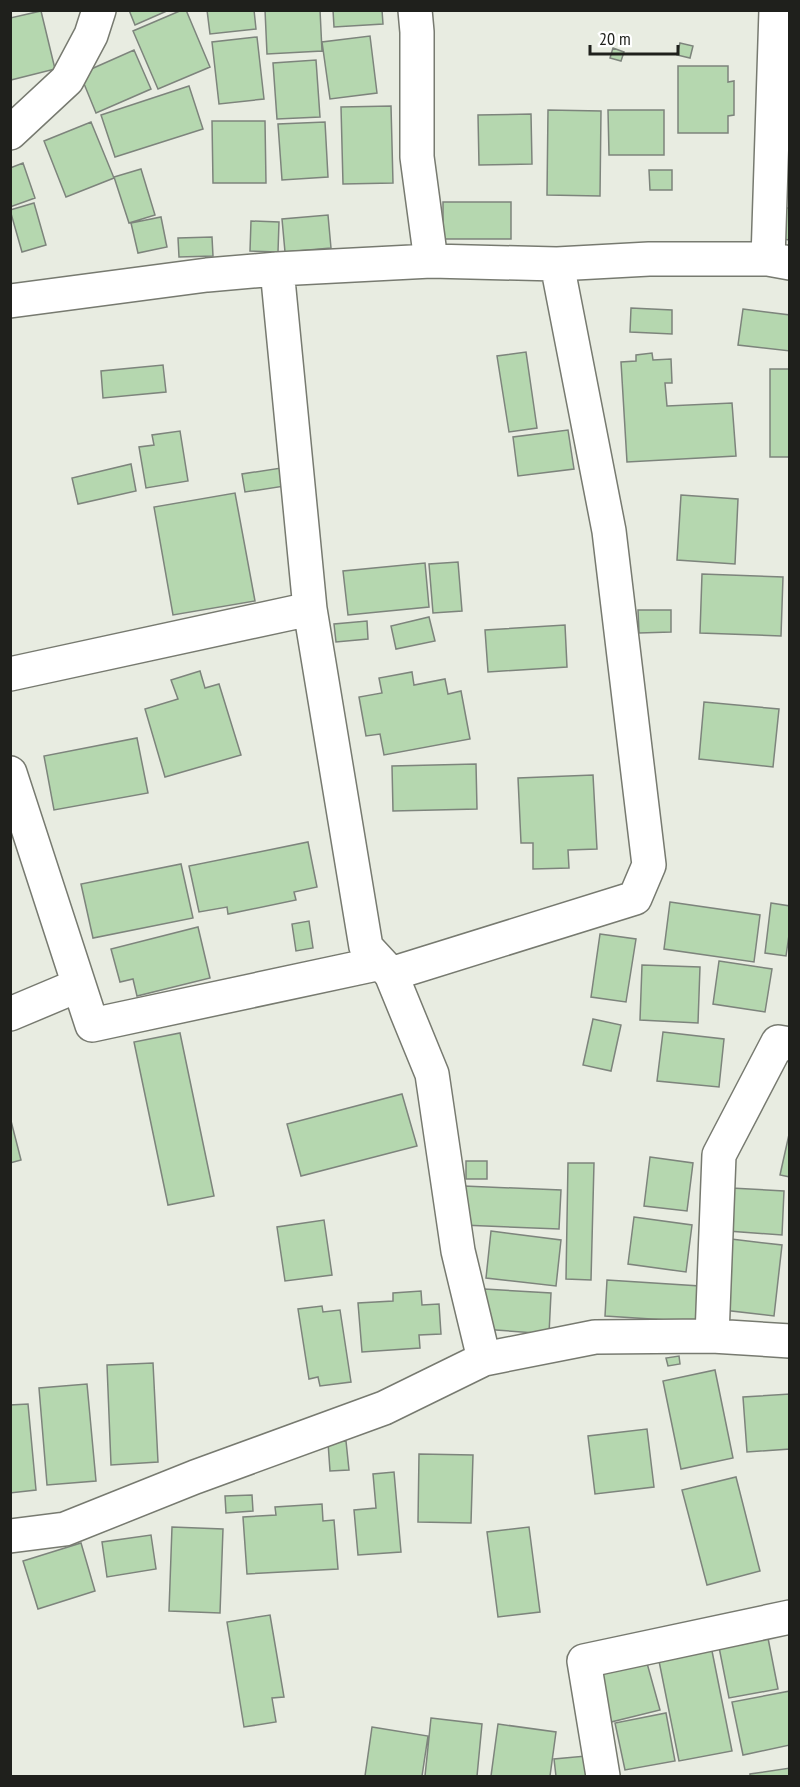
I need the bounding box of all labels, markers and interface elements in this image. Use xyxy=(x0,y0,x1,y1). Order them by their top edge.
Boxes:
scale bar xyxy=(590,18,678,56)
text: 20 m xyxy=(599,27,631,50)

